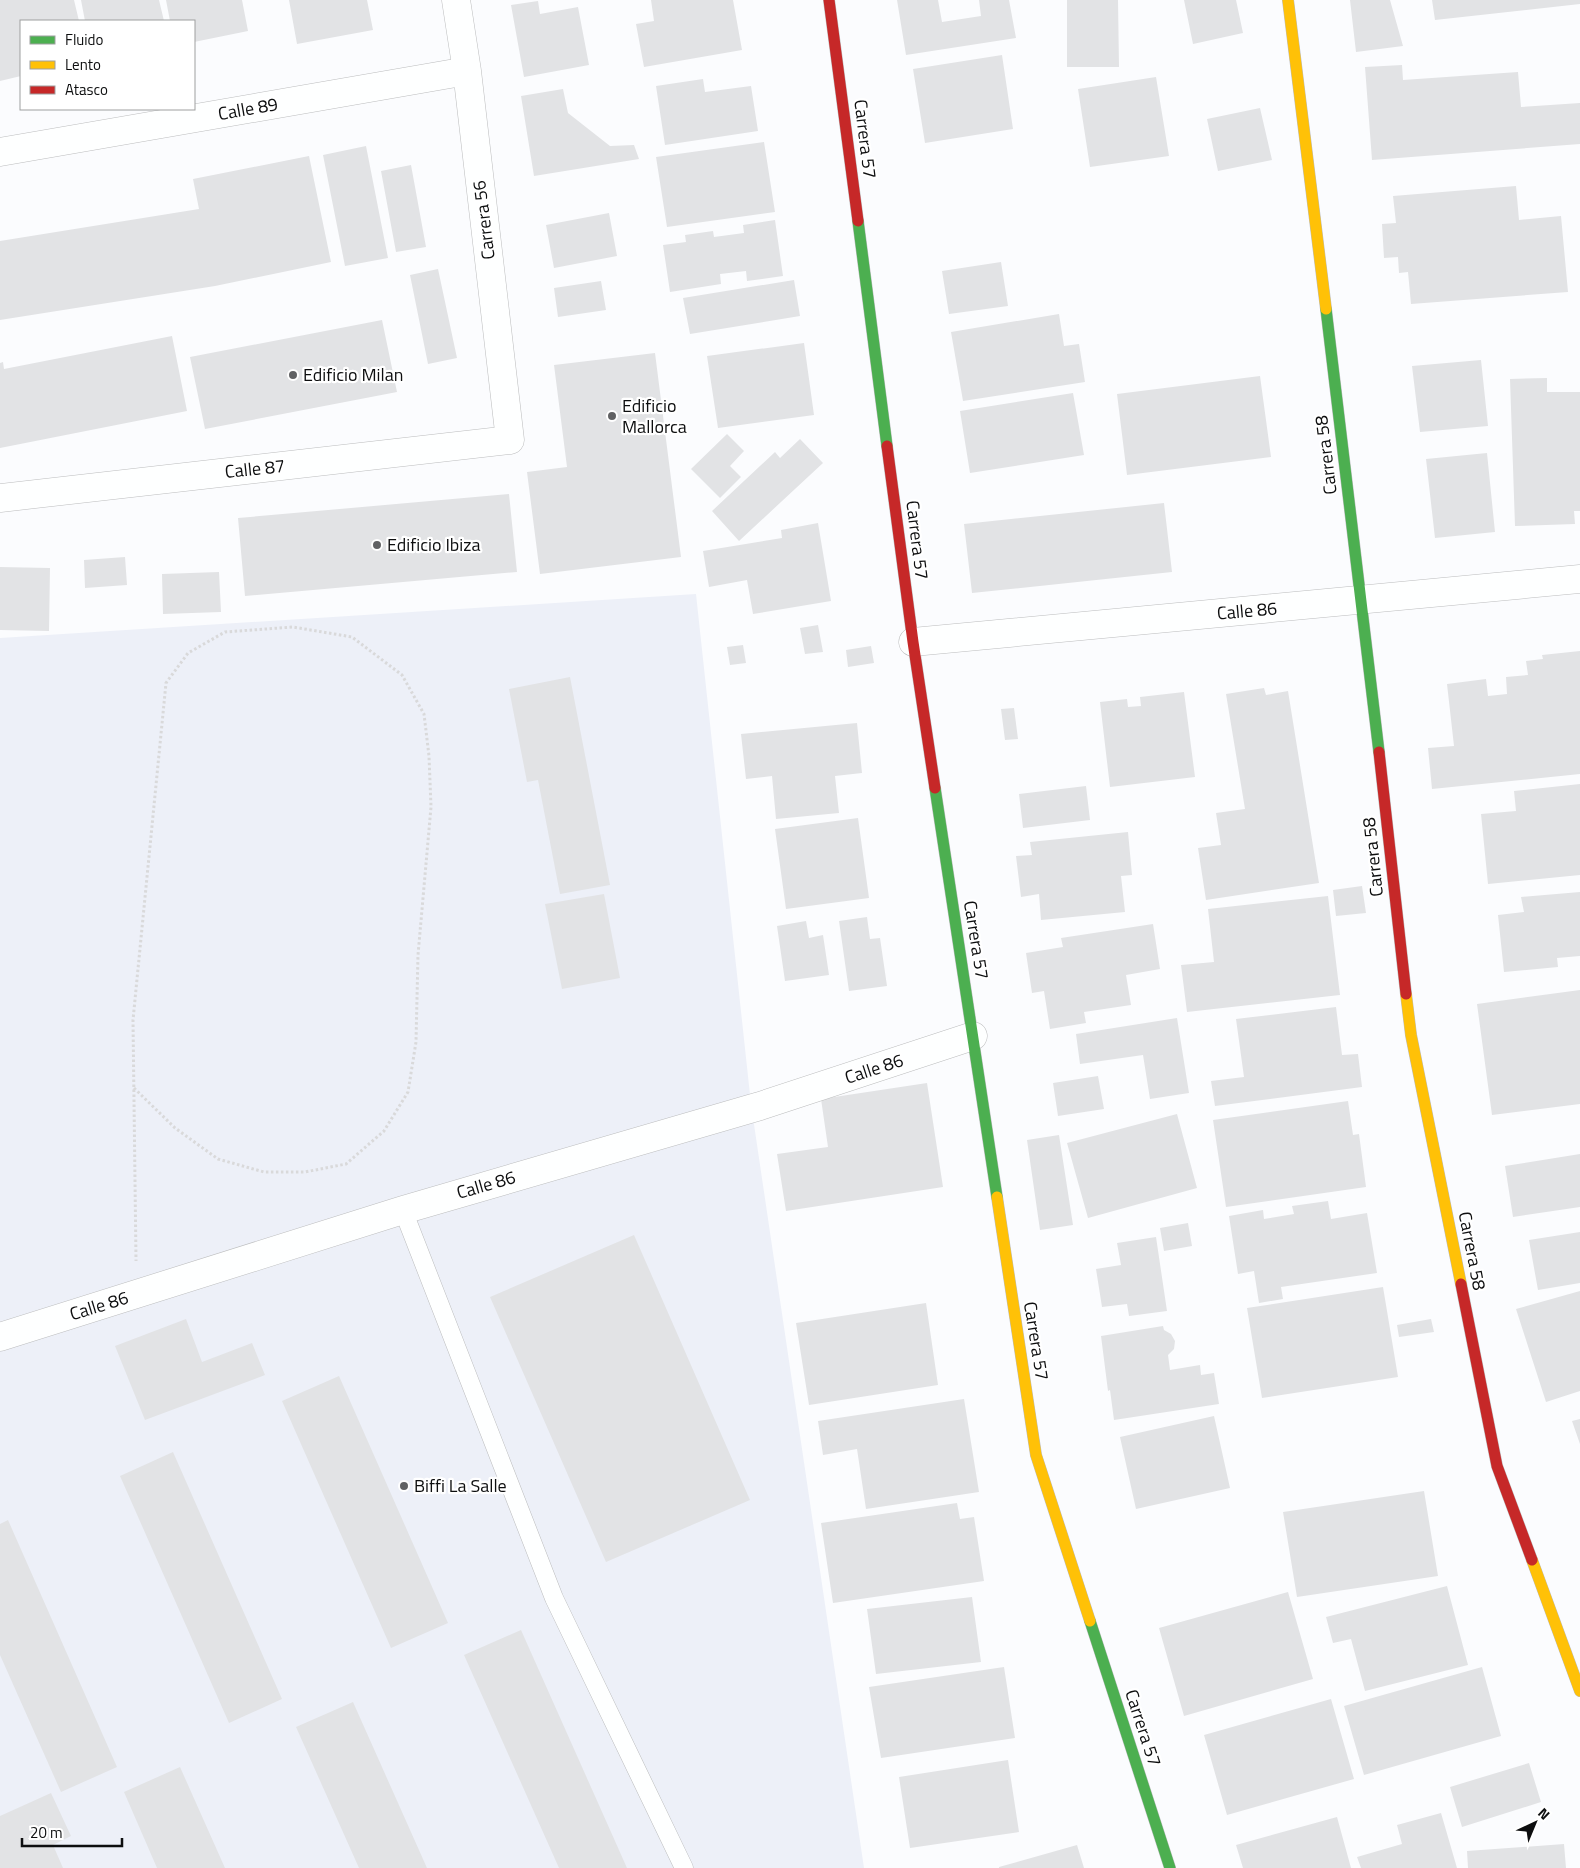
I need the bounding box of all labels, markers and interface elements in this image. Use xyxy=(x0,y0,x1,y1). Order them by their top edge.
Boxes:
legend xyxy=(20,20,195,110)
text: Fluido xyxy=(65,28,104,51)
text: Lento xyxy=(65,53,101,76)
text: Atasco xyxy=(65,78,108,101)
street label: Calle 89 xyxy=(216,90,280,127)
street label: Carrera 57 xyxy=(847,98,884,180)
street label: Carrera 56 xyxy=(465,179,502,261)
place label: Edificio Milan xyxy=(303,361,403,388)
marker: Edificio Milan xyxy=(287,369,299,381)
place label: Edificio Mallorca xyxy=(622,392,687,440)
marker: Edificio Mallorca xyxy=(606,410,618,422)
street label: Carrera 58 xyxy=(1307,414,1344,496)
street label: Calle 87 xyxy=(224,452,286,485)
street label: Carrera 57 xyxy=(899,499,936,581)
place label: Edificio Ibiza xyxy=(387,531,480,558)
marker: Edificio Ibiza xyxy=(371,539,383,551)
street label: Calle 86 xyxy=(1216,594,1278,627)
street label: Carrera 58 xyxy=(1355,816,1390,898)
street label: Carrera 57 xyxy=(957,899,996,981)
street label: Calle 86 xyxy=(841,1046,907,1091)
street label: Calle 86 xyxy=(453,1163,519,1206)
street label: Carrera 58 xyxy=(1452,1209,1493,1293)
street label: Calle 86 xyxy=(66,1284,132,1327)
street label: Carrera 57 xyxy=(1017,1300,1056,1382)
place label: Biffi La Salle xyxy=(414,1472,507,1499)
marker: Biffi La Salle xyxy=(398,1480,410,1492)
street label: Carrera 57 xyxy=(1118,1686,1169,1770)
north arrow xyxy=(1510,1798,1560,1848)
text: N xyxy=(1534,1802,1555,1824)
scale bar xyxy=(22,1816,122,1848)
text: 20 m xyxy=(30,1821,63,1844)

